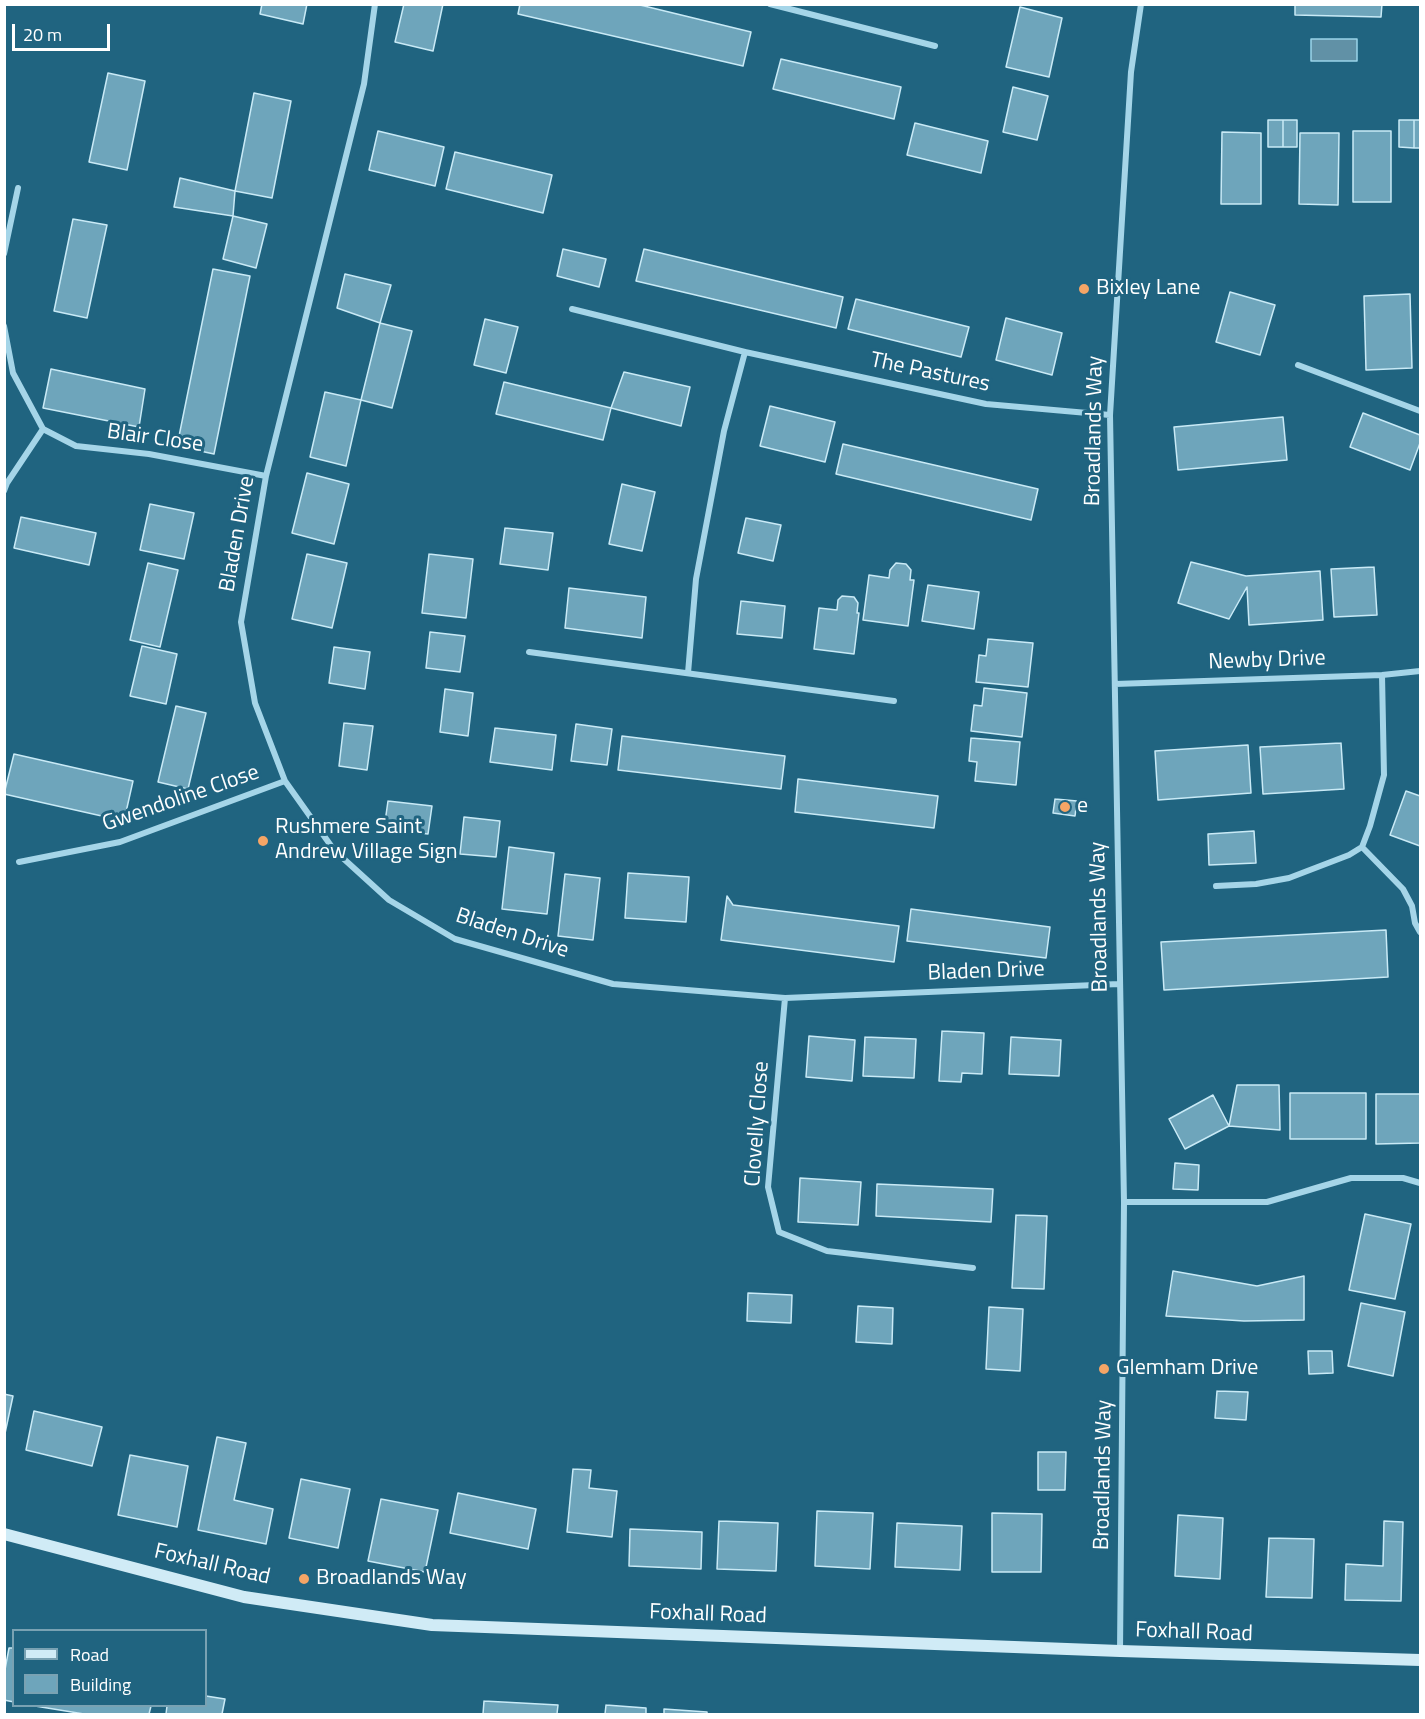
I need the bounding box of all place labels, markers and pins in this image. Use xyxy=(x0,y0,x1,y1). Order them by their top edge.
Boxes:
place label: Bixley Lane xyxy=(1096,276,1200,302)
marker: Bixley Lane xyxy=(1077,282,1091,296)
place label: e xyxy=(1077,794,1088,820)
marker: e xyxy=(1058,800,1072,814)
place label: Rushmere Saint Andrew Village Sign xyxy=(275,815,457,866)
marker: Rushmere Saint Andrew Village Sign xyxy=(256,834,270,848)
place label: Glemham Drive xyxy=(1116,1356,1258,1382)
marker: Glemham Drive xyxy=(1097,1362,1111,1376)
place label: Broadlands Way xyxy=(316,1566,467,1592)
marker: Broadlands Way xyxy=(297,1572,311,1586)

